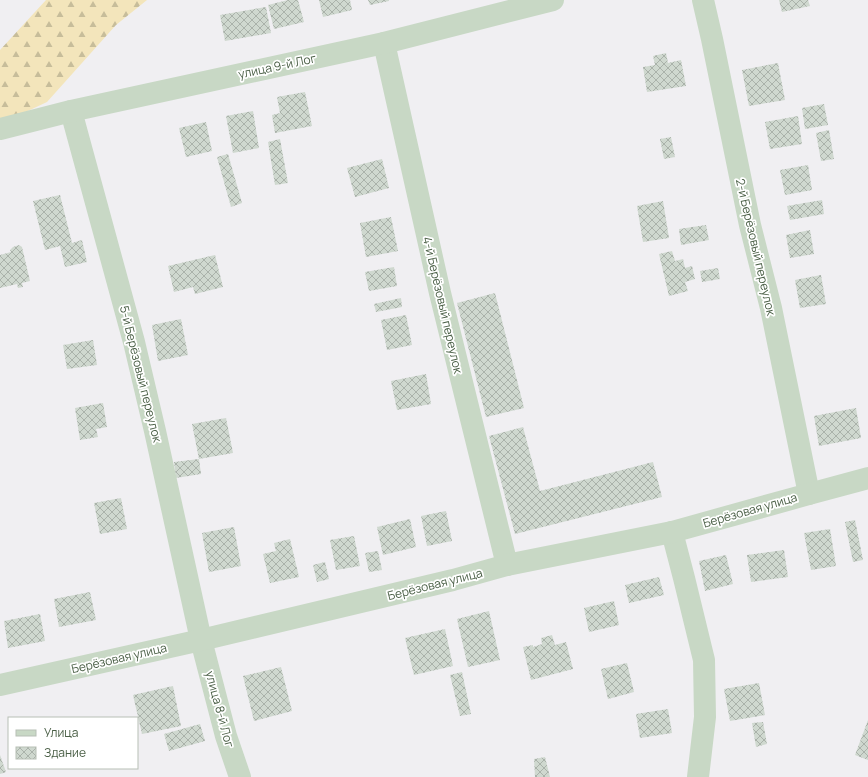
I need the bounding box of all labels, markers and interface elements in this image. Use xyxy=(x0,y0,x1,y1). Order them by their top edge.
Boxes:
street label: улица 9-й Лог xyxy=(237,49,318,83)
street label: 2-й Берёзовый переулок xyxy=(732,177,780,318)
street label: 4-й Берёзовый переулок xyxy=(419,235,467,376)
street label: 5-й Берёзовый переулок xyxy=(116,304,166,445)
street label: Берёзовая улица xyxy=(701,488,799,532)
street label: Берёзовая улица xyxy=(386,564,484,604)
street label: Берёзовая улица xyxy=(70,639,168,677)
street label: улица 8-й Лог xyxy=(202,669,238,750)
legend xyxy=(8,717,138,769)
text: Улица xyxy=(44,724,78,741)
text: Здание xyxy=(44,744,86,761)

